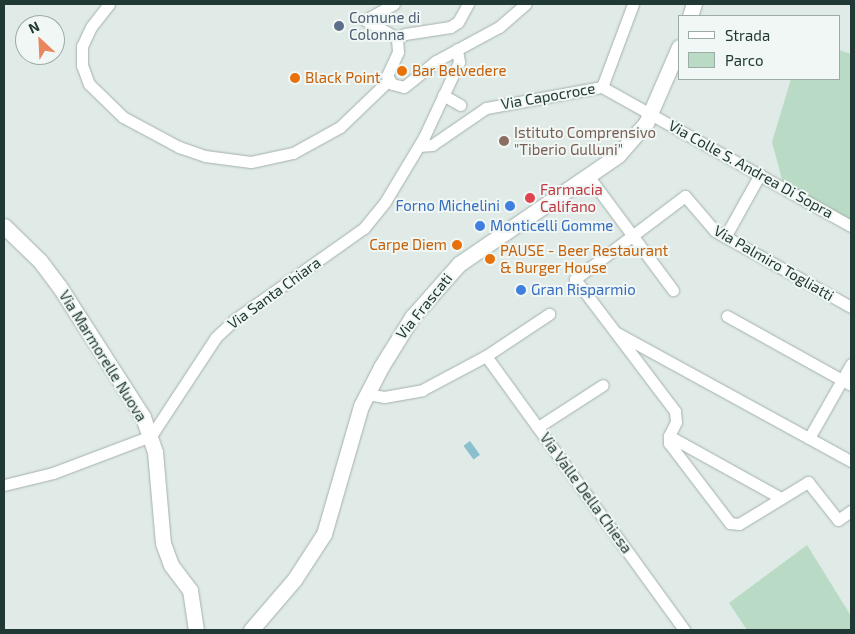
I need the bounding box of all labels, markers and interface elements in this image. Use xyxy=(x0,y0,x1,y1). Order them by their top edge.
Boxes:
place label: Comune di Colonna xyxy=(349,8,420,43)
north arrow xyxy=(15,15,65,65)
legend xyxy=(678,15,840,80)
text: N xyxy=(26,17,42,37)
marker: Comune di Colonna xyxy=(333,20,345,32)
text: Strada xyxy=(725,26,770,44)
text: Parco xyxy=(725,51,764,69)
place label: Bar Belvedere xyxy=(412,62,507,80)
marker: Bar Belvedere xyxy=(396,65,408,77)
place label: Black Point xyxy=(305,69,381,87)
marker: Black Point xyxy=(289,72,301,84)
street label: Via Capocroce xyxy=(499,79,597,113)
street label: Via Colle S. Andrea Di Sopra xyxy=(665,116,837,222)
place label: Istituto Comprensivo "Tiberio Gulluni" xyxy=(514,123,656,158)
marker: Istituto Comprensivo "Tiberio Gulluni" xyxy=(498,135,510,147)
place label: Farmacia Califano xyxy=(540,180,603,215)
marker: Farmacia Califano xyxy=(524,192,536,204)
place label: Forno Michelini xyxy=(395,197,500,215)
marker: Forno Michelini xyxy=(504,200,516,212)
place label: Monticelli Gomme xyxy=(490,217,613,235)
marker: Monticelli Gomme xyxy=(474,220,486,232)
street label: Via Palmiro Togliatti xyxy=(711,221,837,305)
place label: Carpe Diem xyxy=(369,236,447,254)
marker: Carpe Diem xyxy=(451,239,463,251)
place label: PAUSE - Beer Restaurant & Burger House xyxy=(500,241,669,276)
street label: Via Santa Chiara xyxy=(224,253,324,333)
marker: PAUSE - Beer Restaurant & Burger House xyxy=(484,253,496,265)
street label: Via Frascati xyxy=(392,270,456,342)
place label: Gran Risparmio xyxy=(531,281,636,299)
marker: Gran Risparmio xyxy=(515,284,527,296)
street label: Via Marmorelle Nuova xyxy=(55,287,151,425)
street label: Via Valle Della Chiesa xyxy=(536,429,636,557)

